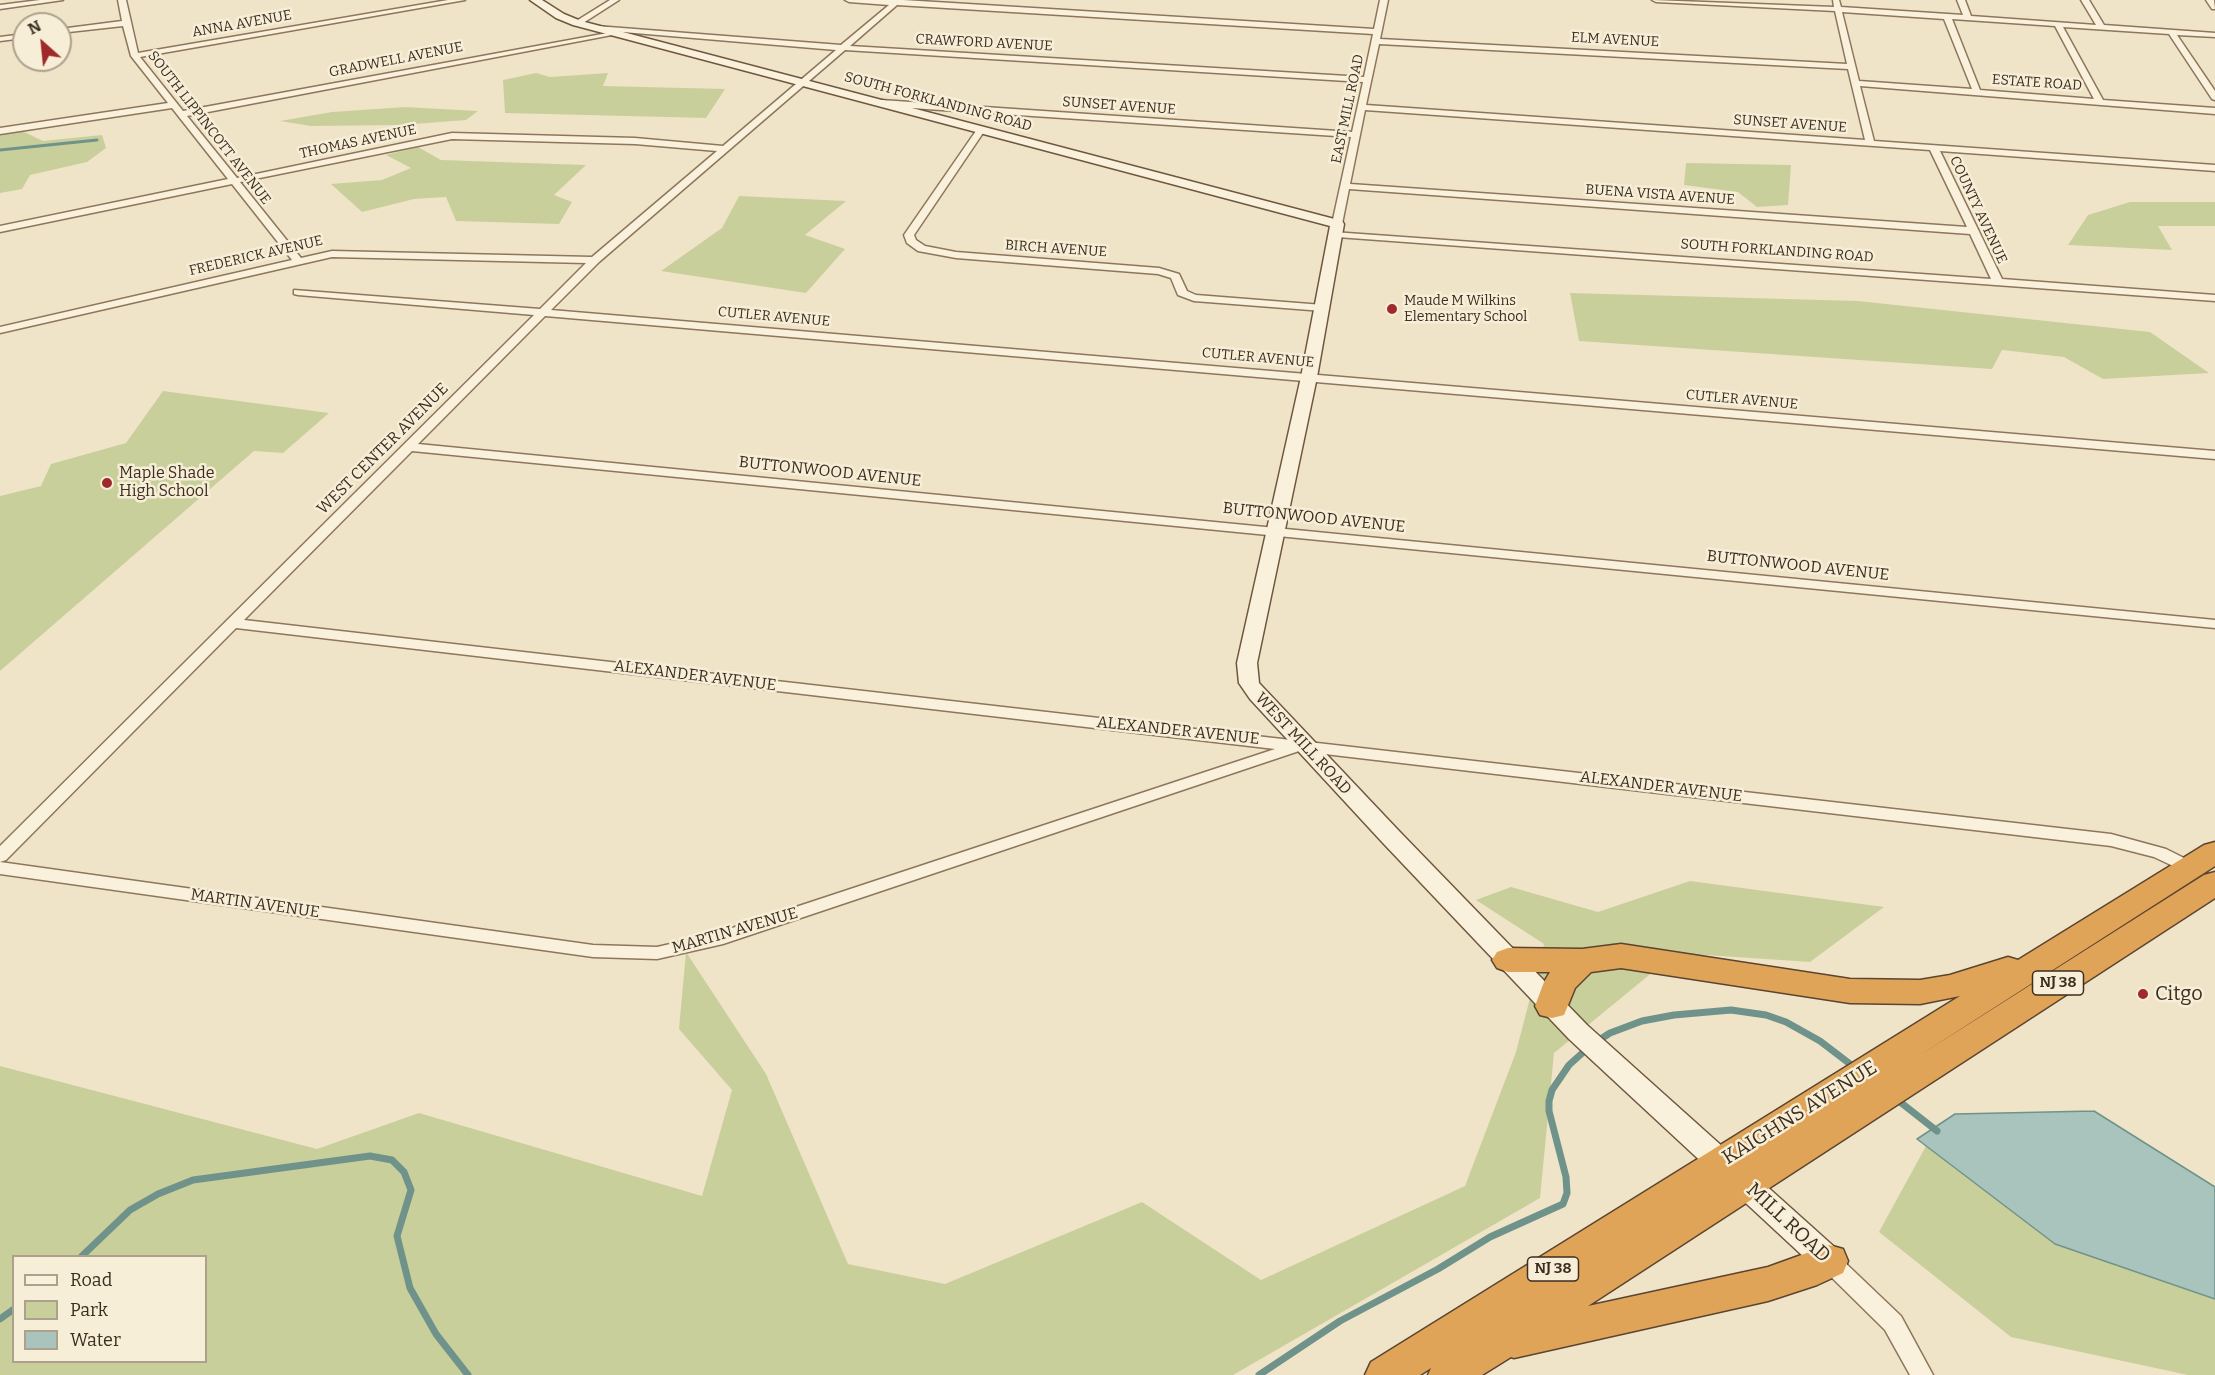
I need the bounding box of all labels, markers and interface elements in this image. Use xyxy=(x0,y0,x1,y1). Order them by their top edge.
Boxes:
street label: ANNA AVENUE xyxy=(191,7,293,41)
north arrow xyxy=(12,12,72,72)
text: N xyxy=(25,16,44,39)
street label: ELM AVENUE xyxy=(1570,29,1660,51)
street label: CRAWFORD AVENUE xyxy=(915,31,1053,55)
street label: GRADWELL AVENUE xyxy=(328,39,464,81)
street label: SOUTH LIPPINCOTT AVENUE xyxy=(144,48,274,208)
street label: EAST MILL ROAD xyxy=(1328,53,1368,165)
street label: SOUTH FORKLANDING ROAD xyxy=(842,69,1034,135)
street label: ESTATE ROAD xyxy=(1991,71,2083,95)
street label: SUNSET AVENUE xyxy=(1062,94,1176,118)
street label: SUNSET AVENUE xyxy=(1733,112,1847,136)
street label: THOMAS AVENUE xyxy=(298,121,418,163)
street label: COUNTY AVENUE xyxy=(1946,154,2010,266)
street label: BUENA VISTA AVENUE xyxy=(1585,181,1735,209)
street label: FREDERICK AVENUE xyxy=(187,232,325,280)
street label: SOUTH FORKLANDING ROAD xyxy=(1680,236,1874,266)
street label: BIRCH AVENUE xyxy=(1004,237,1108,261)
place label: Maude M Wilkins Elementary School xyxy=(1404,293,1527,326)
marker: Maude M Wilkins Elementary School xyxy=(1385,302,1399,316)
street label: CUTLER AVENUE xyxy=(717,304,831,330)
street label: CUTLER AVENUE xyxy=(1201,345,1315,371)
street label: WEST CENTER AVENUE xyxy=(313,379,453,519)
street label: CUTLER AVENUE xyxy=(1685,387,1799,413)
street label: BUTTONWOOD AVENUE xyxy=(738,453,922,491)
place label: Maple Shade High School xyxy=(119,464,214,502)
marker: Maple Shade High School xyxy=(100,476,114,490)
street label: BUTTONWOOD AVENUE xyxy=(1222,499,1406,537)
street label: BUTTONWOOD AVENUE xyxy=(1706,547,1890,585)
street label: ALEXANDER AVENUE xyxy=(613,657,777,695)
street label: WEST MILL ROAD xyxy=(1251,689,1355,799)
street label: ALEXANDER AVENUE xyxy=(1096,713,1260,749)
street label: ALEXANDER AVENUE xyxy=(1579,768,1743,806)
street label: MARTIN AVENUE xyxy=(189,885,321,923)
street label: MARTIN AVENUE xyxy=(670,904,800,958)
road number: NJ 38 xyxy=(2032,971,2084,995)
place label: Citgo xyxy=(2155,982,2203,1006)
marker: Citgo xyxy=(2136,987,2150,1001)
street label: KAIGHNS AVENUE xyxy=(1718,1056,1882,1170)
street label: MILL ROAD xyxy=(1741,1178,1835,1268)
legend xyxy=(12,1255,207,1363)
road number: NJ 38 xyxy=(1528,1257,1578,1281)
text: Road xyxy=(70,1269,112,1291)
text: Park xyxy=(70,1299,108,1321)
text: Water xyxy=(70,1329,121,1351)

